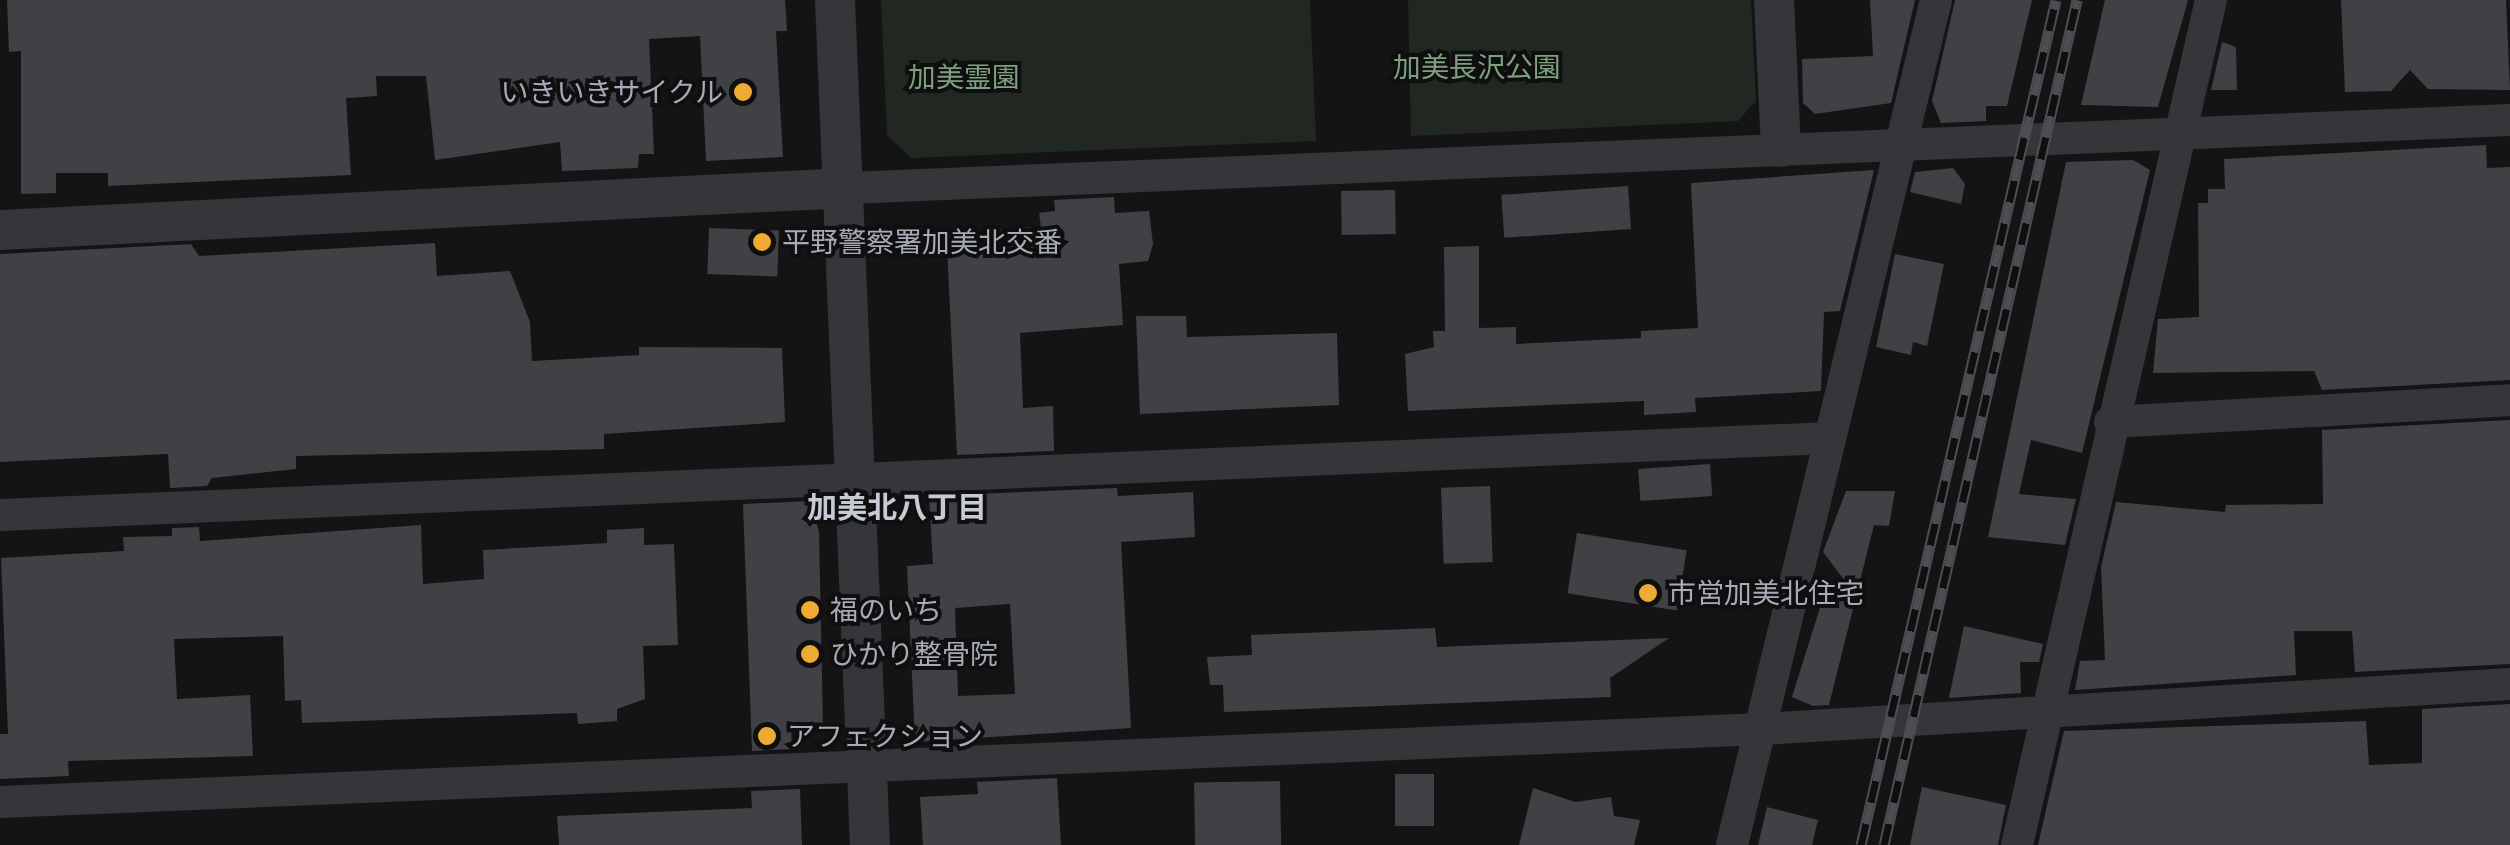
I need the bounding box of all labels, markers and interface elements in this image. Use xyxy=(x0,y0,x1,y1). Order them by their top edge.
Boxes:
park label: 加美長沢公園 xyxy=(1393,50,1561,84)
park label: 加美霊園 xyxy=(908,60,1020,94)
place label: いきいきサイクル xyxy=(499,75,723,109)
marker: いきいきサイクル xyxy=(732,81,754,103)
place label: 平野警察署加美北交番 xyxy=(782,225,1062,259)
marker: 平野警察署加美北交番 xyxy=(751,231,773,253)
district label: 加美北八丁目 xyxy=(807,489,987,525)
place label: 市営加美北住宅 xyxy=(1668,576,1864,610)
marker: 市営加美北住宅 xyxy=(1637,582,1659,604)
place label: 福のいち xyxy=(830,593,942,627)
marker: 福のいち xyxy=(799,599,821,621)
place label: ひかり整骨院 xyxy=(830,637,998,671)
marker: ひかり整骨院 xyxy=(799,643,821,665)
place label: アフェクション xyxy=(787,719,983,753)
marker: アフェクション xyxy=(756,725,778,747)

